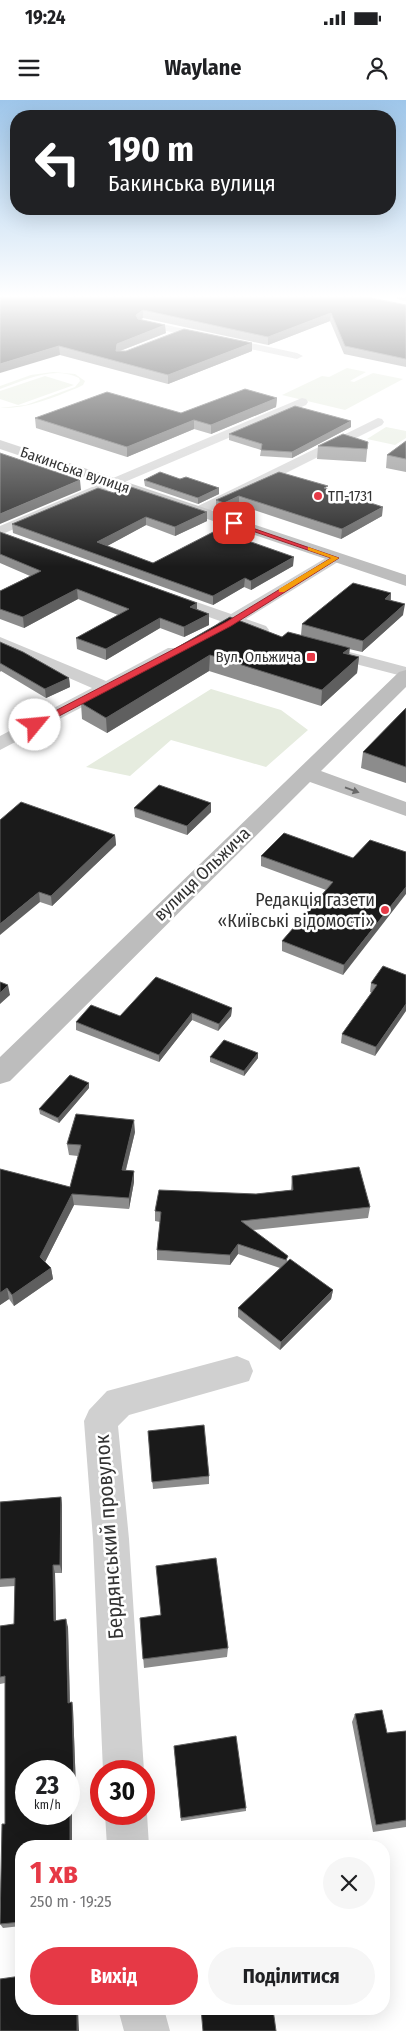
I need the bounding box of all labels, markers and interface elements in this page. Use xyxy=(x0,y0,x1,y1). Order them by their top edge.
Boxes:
text: 19:24 xyxy=(25,6,65,29)
icon: menu xyxy=(15,54,43,82)
text: Waylane xyxy=(165,54,241,81)
icon: person xyxy=(363,54,391,82)
text: 190 m xyxy=(108,128,194,170)
icon: left xyxy=(25,130,90,195)
text: Бакинська вулиця xyxy=(108,170,276,197)
street label: Бакинська вулиця xyxy=(18,443,132,497)
place label: ТП-1731 xyxy=(328,487,373,505)
marker: ТП-1731 xyxy=(312,490,324,502)
pin xyxy=(213,502,255,544)
icon: arrive xyxy=(220,509,248,537)
place label: Вул. Ольжича xyxy=(216,648,301,666)
marker: Вул. Ольжича xyxy=(305,651,317,663)
position arrow xyxy=(8,698,60,750)
one-way arrow xyxy=(345,786,360,794)
street label: вулиця Ольжича xyxy=(149,822,255,926)
place label: Редакція газети «Київські відомості» xyxy=(218,889,375,932)
marker: Редакція газети «Київські відомості» xyxy=(379,904,391,916)
street label: Бердянський провулок xyxy=(89,1434,129,1640)
speed limit sign: 30 xyxy=(90,1760,155,1825)
text: 23 xyxy=(36,1771,59,1801)
text: km/h xyxy=(34,1798,61,1812)
text: 1 хв xyxy=(30,1855,78,1891)
button: close xyxy=(323,1857,375,1909)
text: 250 m · 19:25 xyxy=(30,1892,112,1911)
button: Вихід xyxy=(30,1947,198,2005)
button: Поділитися xyxy=(208,1947,375,2005)

